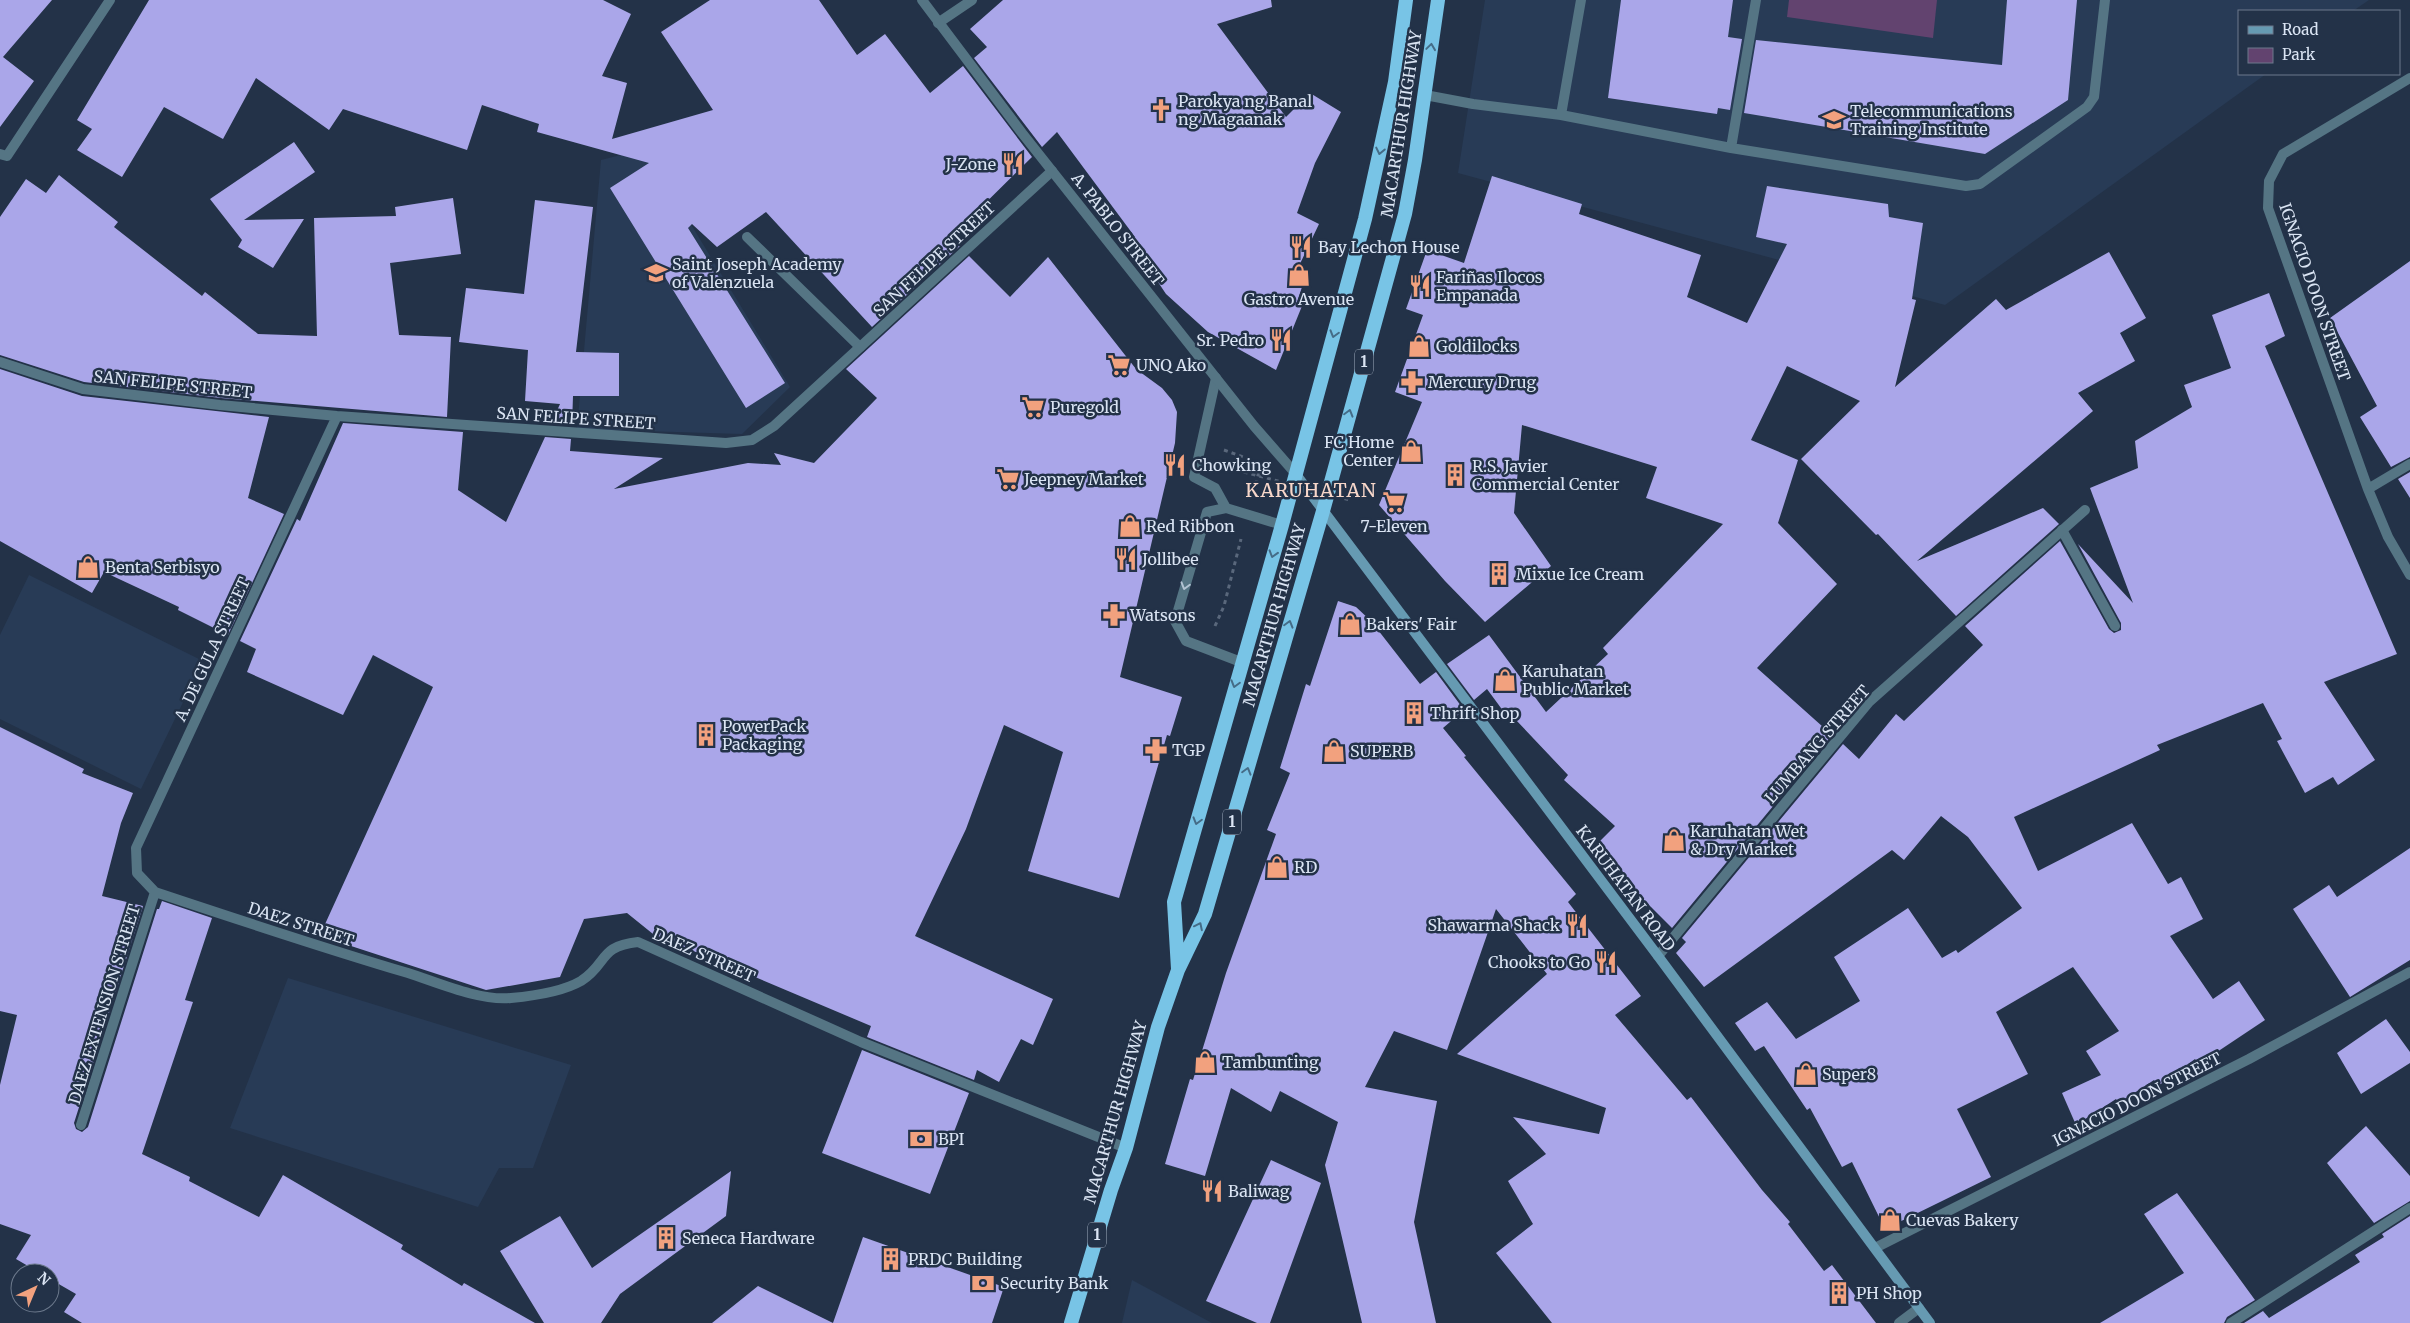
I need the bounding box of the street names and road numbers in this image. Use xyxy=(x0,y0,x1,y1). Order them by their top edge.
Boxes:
street label: MACARTHUR HIGHWAY xyxy=(1376,28,1426,219)
street label: A. PABLO STREET xyxy=(1067,168,1168,290)
street label: SAN FELIPE STREET xyxy=(869,197,999,321)
street label: IGNACIO DOON STREET xyxy=(2275,200,2355,384)
road number: 1 xyxy=(1355,350,1373,374)
street label: SAN FELIPE STREET xyxy=(93,366,253,402)
street label: SAN FELIPE STREET xyxy=(496,402,656,434)
street label: MACARTHUR HIGHWAY xyxy=(1238,521,1310,709)
street label: A. DE GULA STREET xyxy=(169,574,254,725)
street label: LUMBANG STREET xyxy=(1760,681,1874,807)
road number: 1 xyxy=(1223,810,1241,834)
street label: KARUHATAN ROAD xyxy=(1572,821,1680,955)
street label: DAEZ STREET xyxy=(245,897,357,951)
street label: DAEZ EXTENSION STREET xyxy=(64,902,144,1106)
street label: DAEZ STREET xyxy=(650,923,758,987)
street label: MACARTHUR HIGHWAY xyxy=(1079,1018,1151,1206)
street label: IGNACIO DOON STREET xyxy=(2049,1048,2225,1150)
road number: 1 xyxy=(1088,1222,1106,1248)

